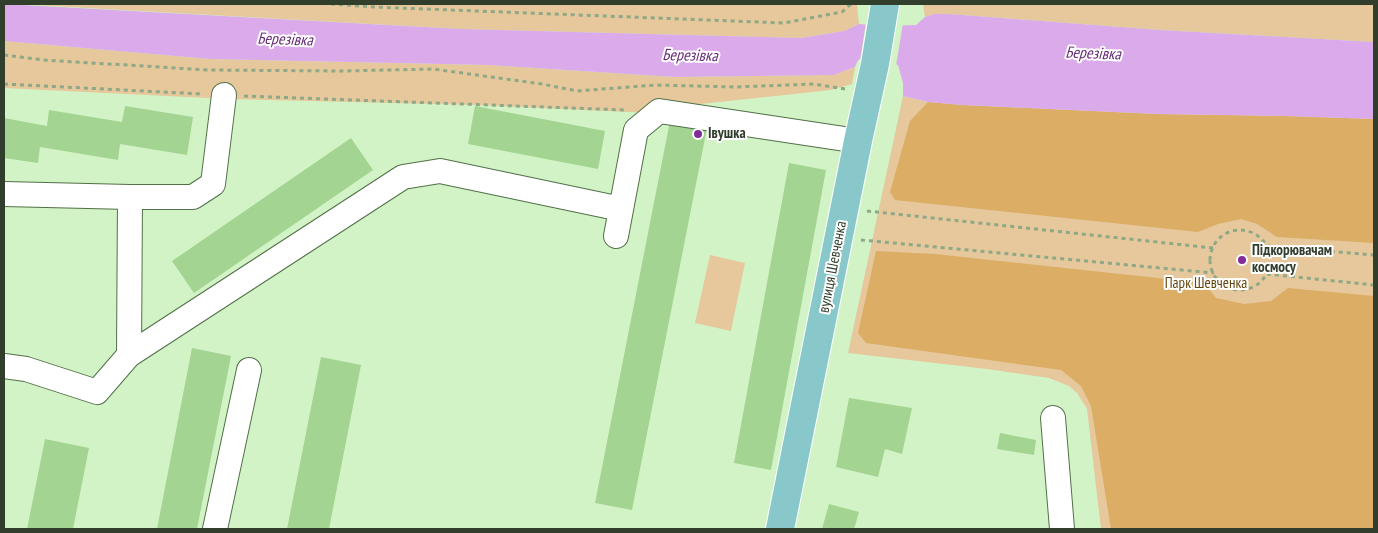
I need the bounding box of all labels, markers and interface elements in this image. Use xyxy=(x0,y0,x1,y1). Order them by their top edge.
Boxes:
water label: Березівка xyxy=(257,29,313,51)
water label: Березівка xyxy=(1065,43,1121,65)
water label: Березівка xyxy=(662,46,718,66)
place label: Івушка xyxy=(708,125,746,143)
marker: Івушка xyxy=(692,128,704,140)
street label: вулиця Шевченка xyxy=(815,220,851,314)
place label: Підкорювачам космосу xyxy=(1252,242,1332,277)
marker: Підкорювачам космосу xyxy=(1236,254,1248,266)
park label: Парк Шевченка xyxy=(1165,275,1247,293)

